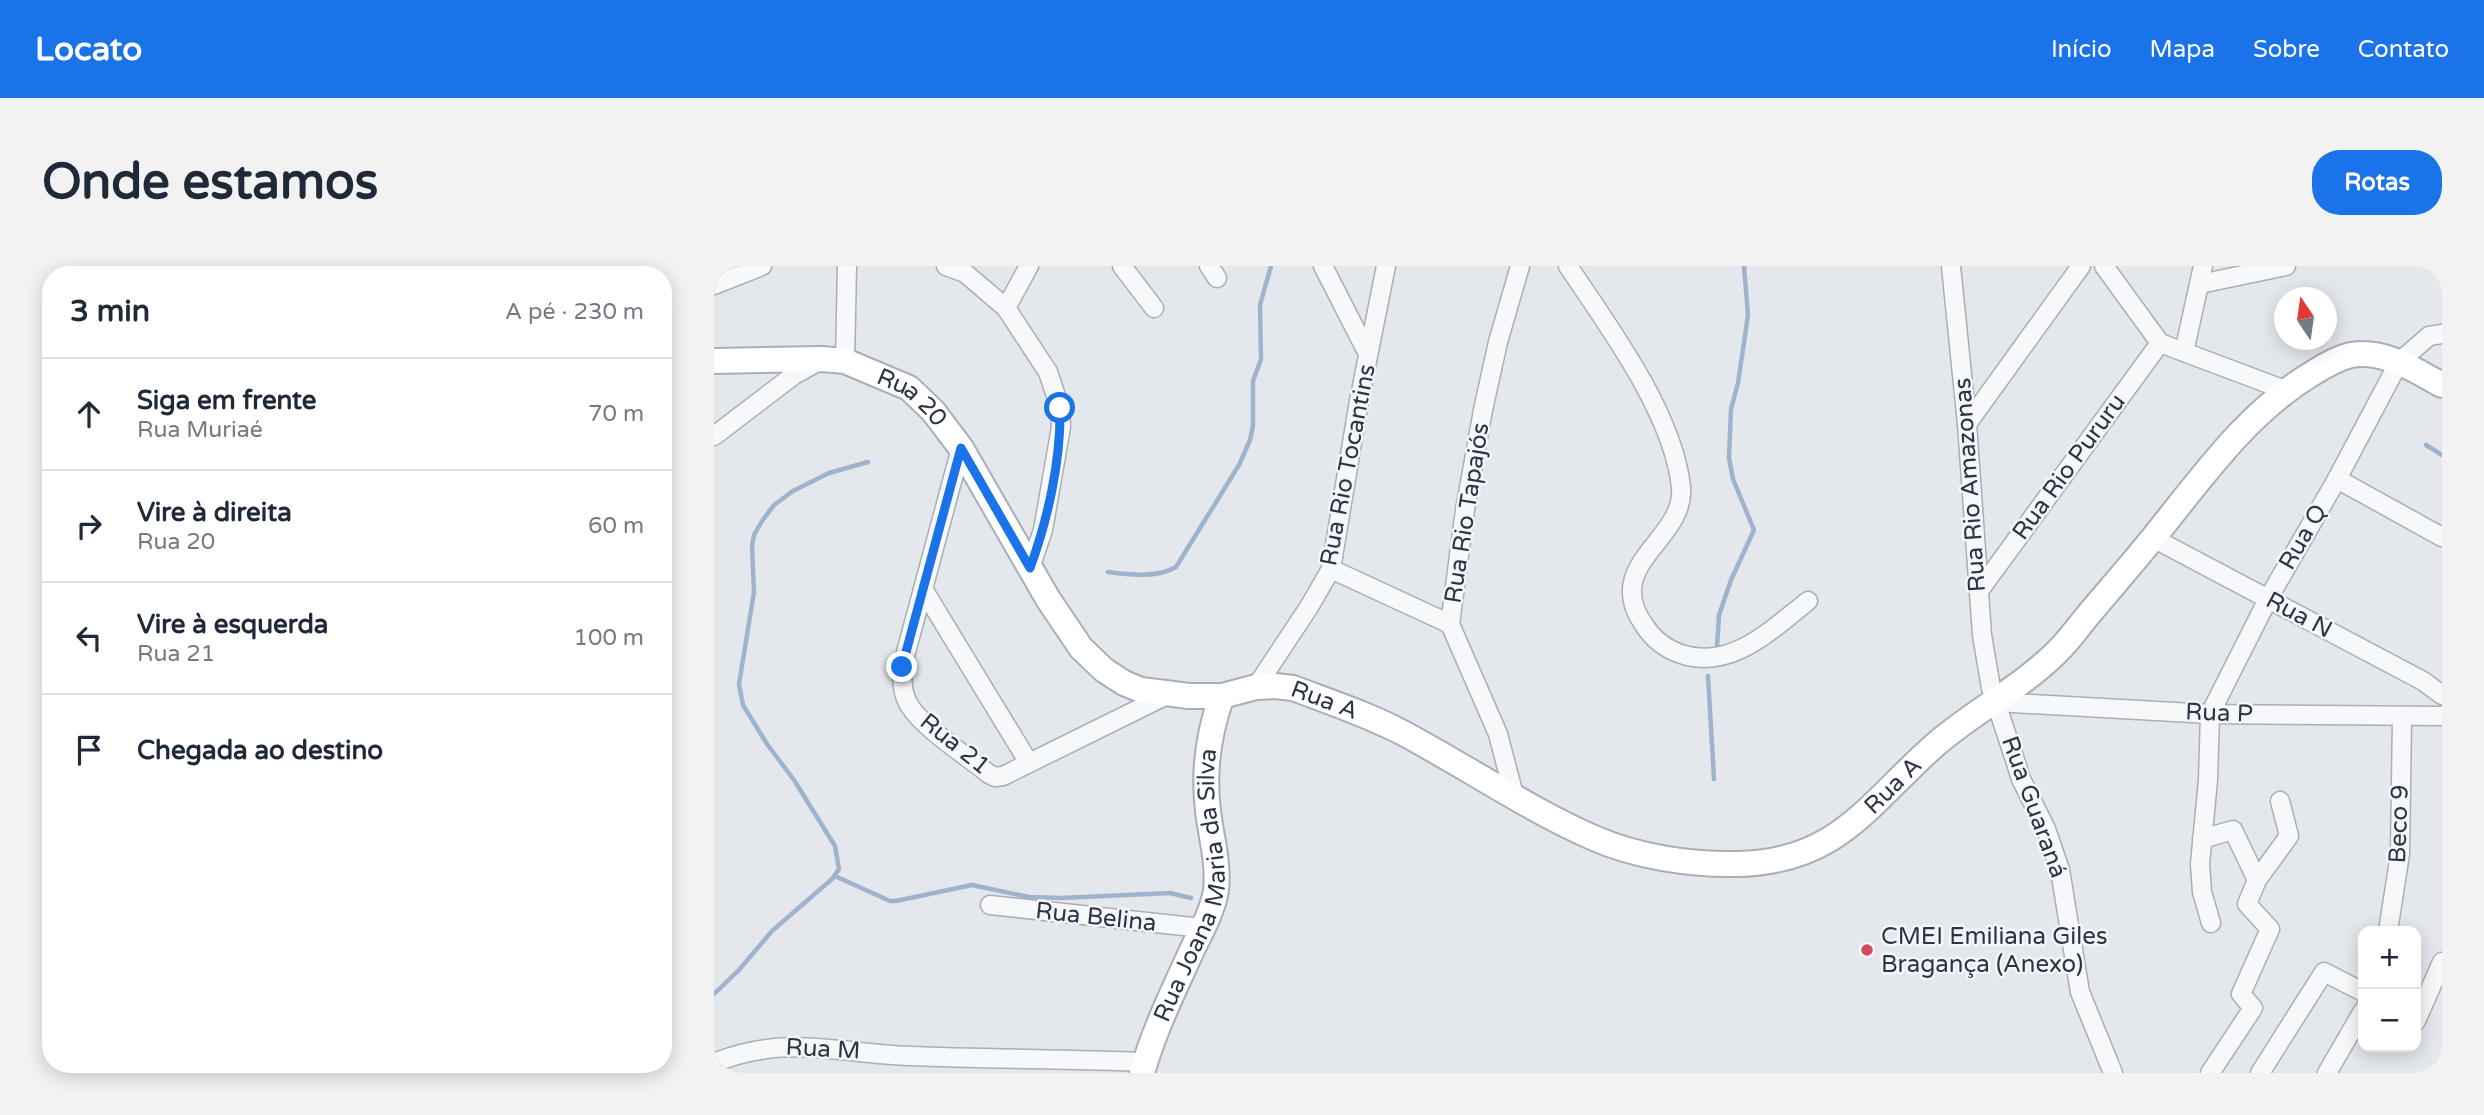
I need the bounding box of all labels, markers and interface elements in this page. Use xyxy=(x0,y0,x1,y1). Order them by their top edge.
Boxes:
text: Locato xyxy=(35,30,142,69)
text: Início xyxy=(2051,35,2112,64)
text: Mapa xyxy=(2150,35,2215,64)
text: Sobre xyxy=(2253,35,2320,64)
text: Contato xyxy=(2358,35,2449,64)
button: Rotas xyxy=(2312,150,2442,215)
text: Onde estamos xyxy=(42,153,378,212)
north arrow xyxy=(2274,287,2337,350)
text: 3 min xyxy=(70,293,150,330)
text: A pé · 230 m xyxy=(505,298,644,326)
street label: Rua 20 xyxy=(873,362,954,432)
street label: Rua Rio Tocantins xyxy=(1314,362,1382,568)
street label: Rua Rio Amazonas xyxy=(1948,377,1992,593)
text: Siga em frente xyxy=(137,385,317,416)
street label: Rua Rio Pururu xyxy=(2006,388,2132,546)
route start xyxy=(1044,392,1075,423)
icon: ahead xyxy=(70,395,108,433)
text: 70 m xyxy=(588,400,644,428)
text: Rua Muriaé xyxy=(137,416,263,444)
street label: Rua Rio Tapajós xyxy=(1438,421,1496,605)
text: Vire à direita xyxy=(137,497,292,528)
street label: Rua Q xyxy=(2273,499,2333,575)
icon: right xyxy=(70,507,108,545)
text: 60 m xyxy=(588,512,644,540)
text: Rua 20 xyxy=(137,528,215,556)
street label: Rua N xyxy=(2261,586,2337,644)
text: Vire à esquerda xyxy=(137,609,328,640)
icon: left xyxy=(70,619,108,657)
text: 100 m xyxy=(574,624,644,652)
text: Rua 21 xyxy=(137,640,215,668)
route end xyxy=(886,651,917,682)
street label: Rua A xyxy=(1287,674,1362,726)
street label: Rua P xyxy=(2185,697,2253,729)
street label: Rua 21 xyxy=(914,707,996,781)
icon: arrive xyxy=(70,731,108,769)
street label: Rua Guaraná xyxy=(1995,732,2073,882)
text: Chegada ao destino xyxy=(137,735,383,766)
street label: Rua Joana Maria da Silva xyxy=(1147,747,1232,1026)
street label: Rua A xyxy=(1858,751,1928,820)
street label: Beco 9 xyxy=(2383,784,2415,864)
street label: Rua Belina xyxy=(1034,896,1158,938)
place label: CMEI Emiliana Giles Bragança (Anexo) xyxy=(1881,922,2107,979)
map controls xyxy=(2358,926,2421,1052)
button: + xyxy=(2358,926,2421,989)
marker: CMEI Emiliana Giles Bragança (Anexo) xyxy=(1859,942,1875,958)
button: − xyxy=(2358,989,2421,1052)
street label: Rua M xyxy=(785,1033,861,1065)

